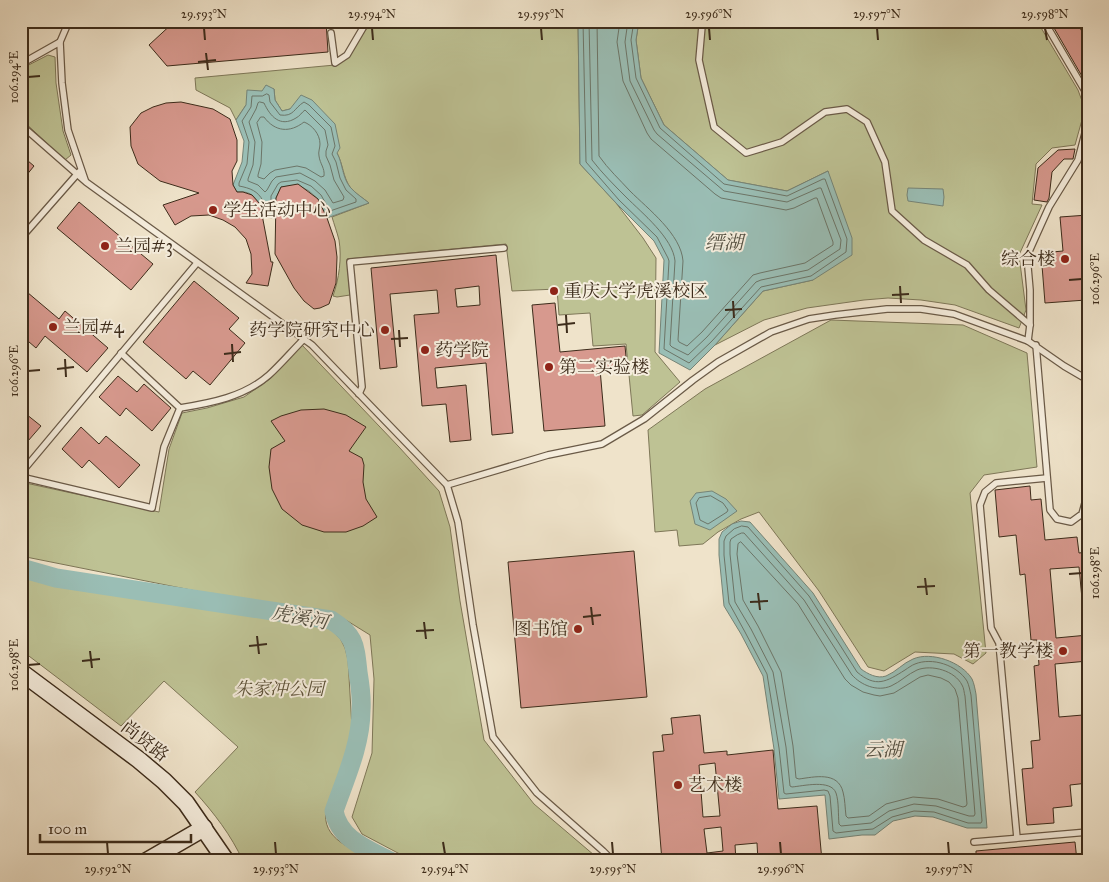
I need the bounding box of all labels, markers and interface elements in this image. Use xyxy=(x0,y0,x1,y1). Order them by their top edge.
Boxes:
text: 29.593°N xyxy=(181,7,227,21)
text: 29.594°N xyxy=(348,7,396,21)
text: 29.595°N xyxy=(518,7,564,21)
text: 29.596°N xyxy=(685,7,733,21)
text: 29.597°N xyxy=(853,7,901,21)
text: 29.598°N xyxy=(1021,7,1069,21)
text: 106.294°E xyxy=(7,50,21,103)
place label: 学生活动中心 xyxy=(223,199,331,221)
marker: 学生活动中心 xyxy=(207,204,219,216)
water label: 缙湖 xyxy=(705,231,746,254)
place label: 兰园#3 xyxy=(115,235,173,257)
marker: 兰园#3 xyxy=(99,240,111,252)
place label: 综合楼 xyxy=(1001,248,1055,270)
marker: 综合楼 xyxy=(1059,253,1071,265)
text: 106.296°E xyxy=(1088,253,1102,305)
place label: 重庆大学虎溪校区 xyxy=(564,280,708,302)
marker: 重庆大学虎溪校区 xyxy=(548,285,560,297)
place label: 兰园#4 xyxy=(63,316,125,338)
place label: 药学院研究中心 xyxy=(249,319,375,341)
marker: 兰园#4 xyxy=(47,321,59,333)
marker: 药学院研究中心 xyxy=(379,324,391,336)
place label: 药学院 xyxy=(435,339,489,361)
marker: 药学院 xyxy=(419,344,431,356)
text: 106.296°E xyxy=(7,345,21,397)
place label: 第二实验楼 xyxy=(559,356,649,378)
marker: 第二实验楼 xyxy=(543,361,555,373)
text: 106.298°E xyxy=(1088,547,1102,599)
water label: 虎溪河 xyxy=(270,600,333,634)
place label: 图书馆 xyxy=(514,618,568,640)
marker: 图书馆 xyxy=(572,623,584,635)
text: 106.298°E xyxy=(7,639,21,691)
place label: 第一教学楼 xyxy=(963,640,1053,662)
marker: 第一教学楼 xyxy=(1057,645,1069,657)
park label: 朱家冲公园 xyxy=(234,678,327,700)
street label: 尚贤路 xyxy=(117,716,173,766)
water label: 云湖 xyxy=(864,738,905,761)
place label: 艺术楼 xyxy=(688,774,742,796)
marker: 艺术楼 xyxy=(672,779,684,791)
scale bar xyxy=(40,812,191,844)
text: 100 m xyxy=(48,820,88,838)
text: 29.592°N xyxy=(84,862,132,876)
text: 29.593°N xyxy=(253,862,299,876)
text: 29.594°N xyxy=(421,862,469,876)
text: 29.595°N xyxy=(590,862,636,876)
text: 29.596°N xyxy=(757,862,805,876)
text: 29.597°N xyxy=(925,862,973,876)

